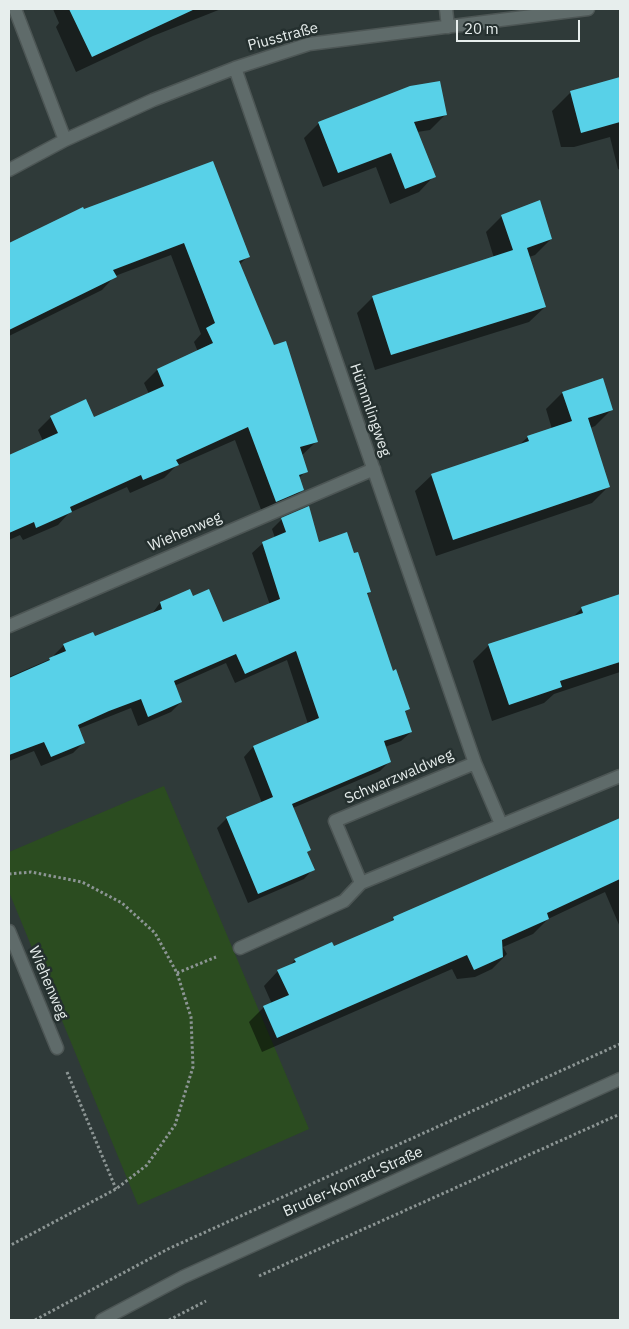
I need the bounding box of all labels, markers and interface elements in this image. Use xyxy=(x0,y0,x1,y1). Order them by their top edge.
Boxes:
scale bar xyxy=(459,10,583,42)
street label: Piusstraße xyxy=(246,19,320,55)
text: 20 m xyxy=(464,19,499,38)
street label: Hümmlingweg xyxy=(346,361,394,459)
street label: Wiehenweg xyxy=(146,508,224,556)
street label: Schwarzwaldweg xyxy=(342,746,456,808)
street label: Wiehenweg xyxy=(24,944,72,1022)
street label: Bruder-Konrad-Straße xyxy=(280,1143,426,1221)

